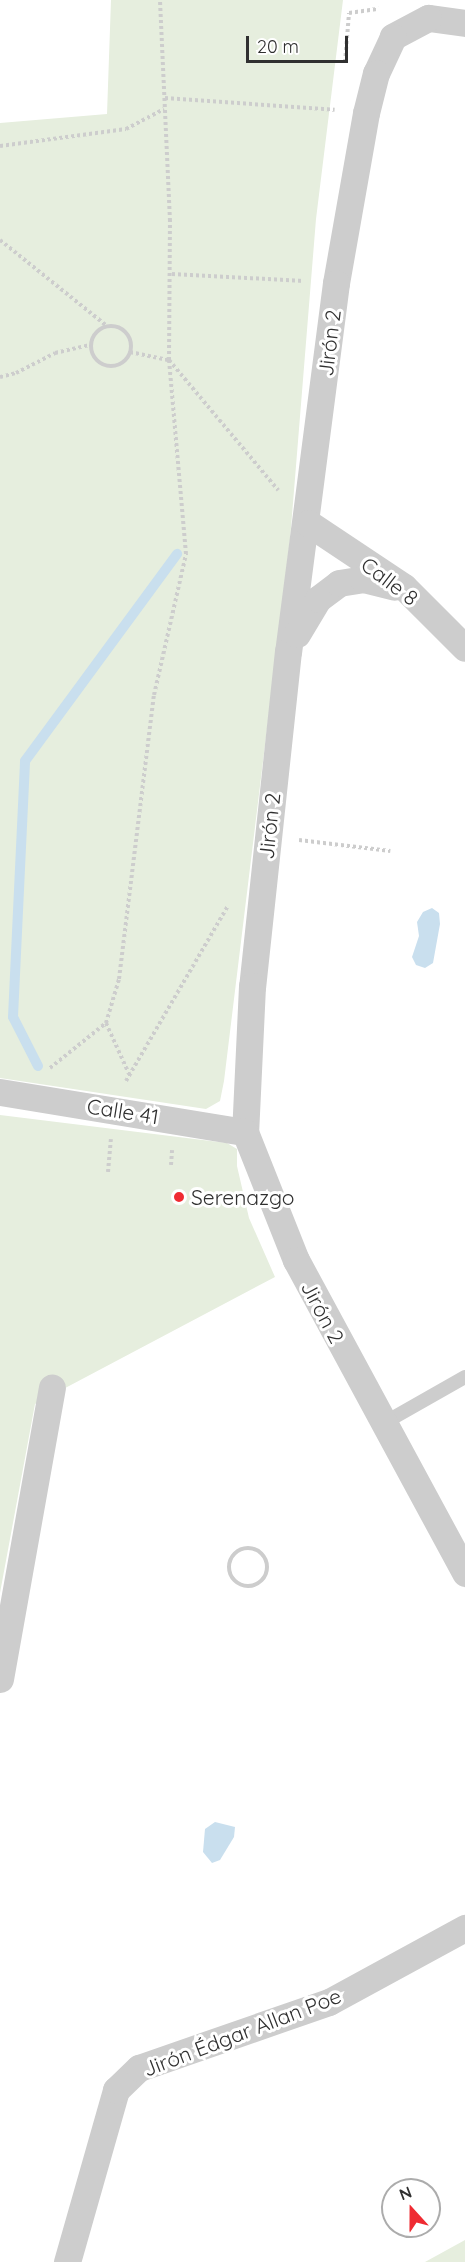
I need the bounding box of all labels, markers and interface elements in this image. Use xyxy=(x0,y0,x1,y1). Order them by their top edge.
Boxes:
scale bar xyxy=(249,24,351,62)
text: 20 m xyxy=(257,35,299,58)
street label: Jirón 2 xyxy=(312,308,346,378)
street label: Calle 8 xyxy=(357,551,423,611)
street label: Jirón 2 xyxy=(253,791,285,861)
street label: Calle 41 xyxy=(85,1093,161,1129)
place label: Serenazgo xyxy=(191,1184,294,1210)
marker: Serenazgo xyxy=(172,1190,186,1204)
street label: Jirón 2 xyxy=(296,1277,350,1347)
street label: Jirón Édgar Allan Poe xyxy=(139,1983,345,2081)
north arrow xyxy=(381,2178,441,2238)
text: N xyxy=(396,2182,414,2205)

